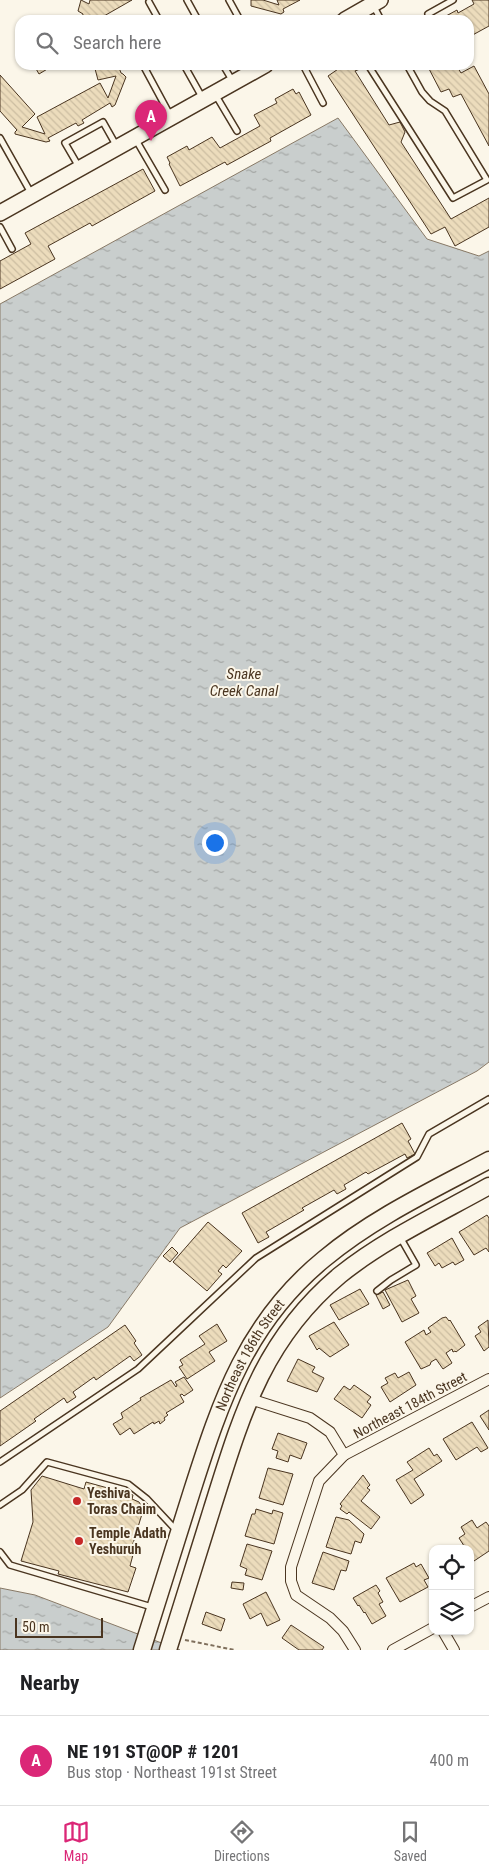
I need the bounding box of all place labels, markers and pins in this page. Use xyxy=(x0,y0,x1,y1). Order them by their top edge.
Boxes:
pin: A xyxy=(135,100,167,141)
place label: Yeshiva Toras Chaim xyxy=(87,1485,156,1517)
marker: Yeshiva Toras Chaim xyxy=(71,1495,83,1507)
place label: Temple Adath Yeshuruh xyxy=(89,1525,167,1557)
marker: Temple Adath Yeshuruh xyxy=(73,1535,85,1547)

